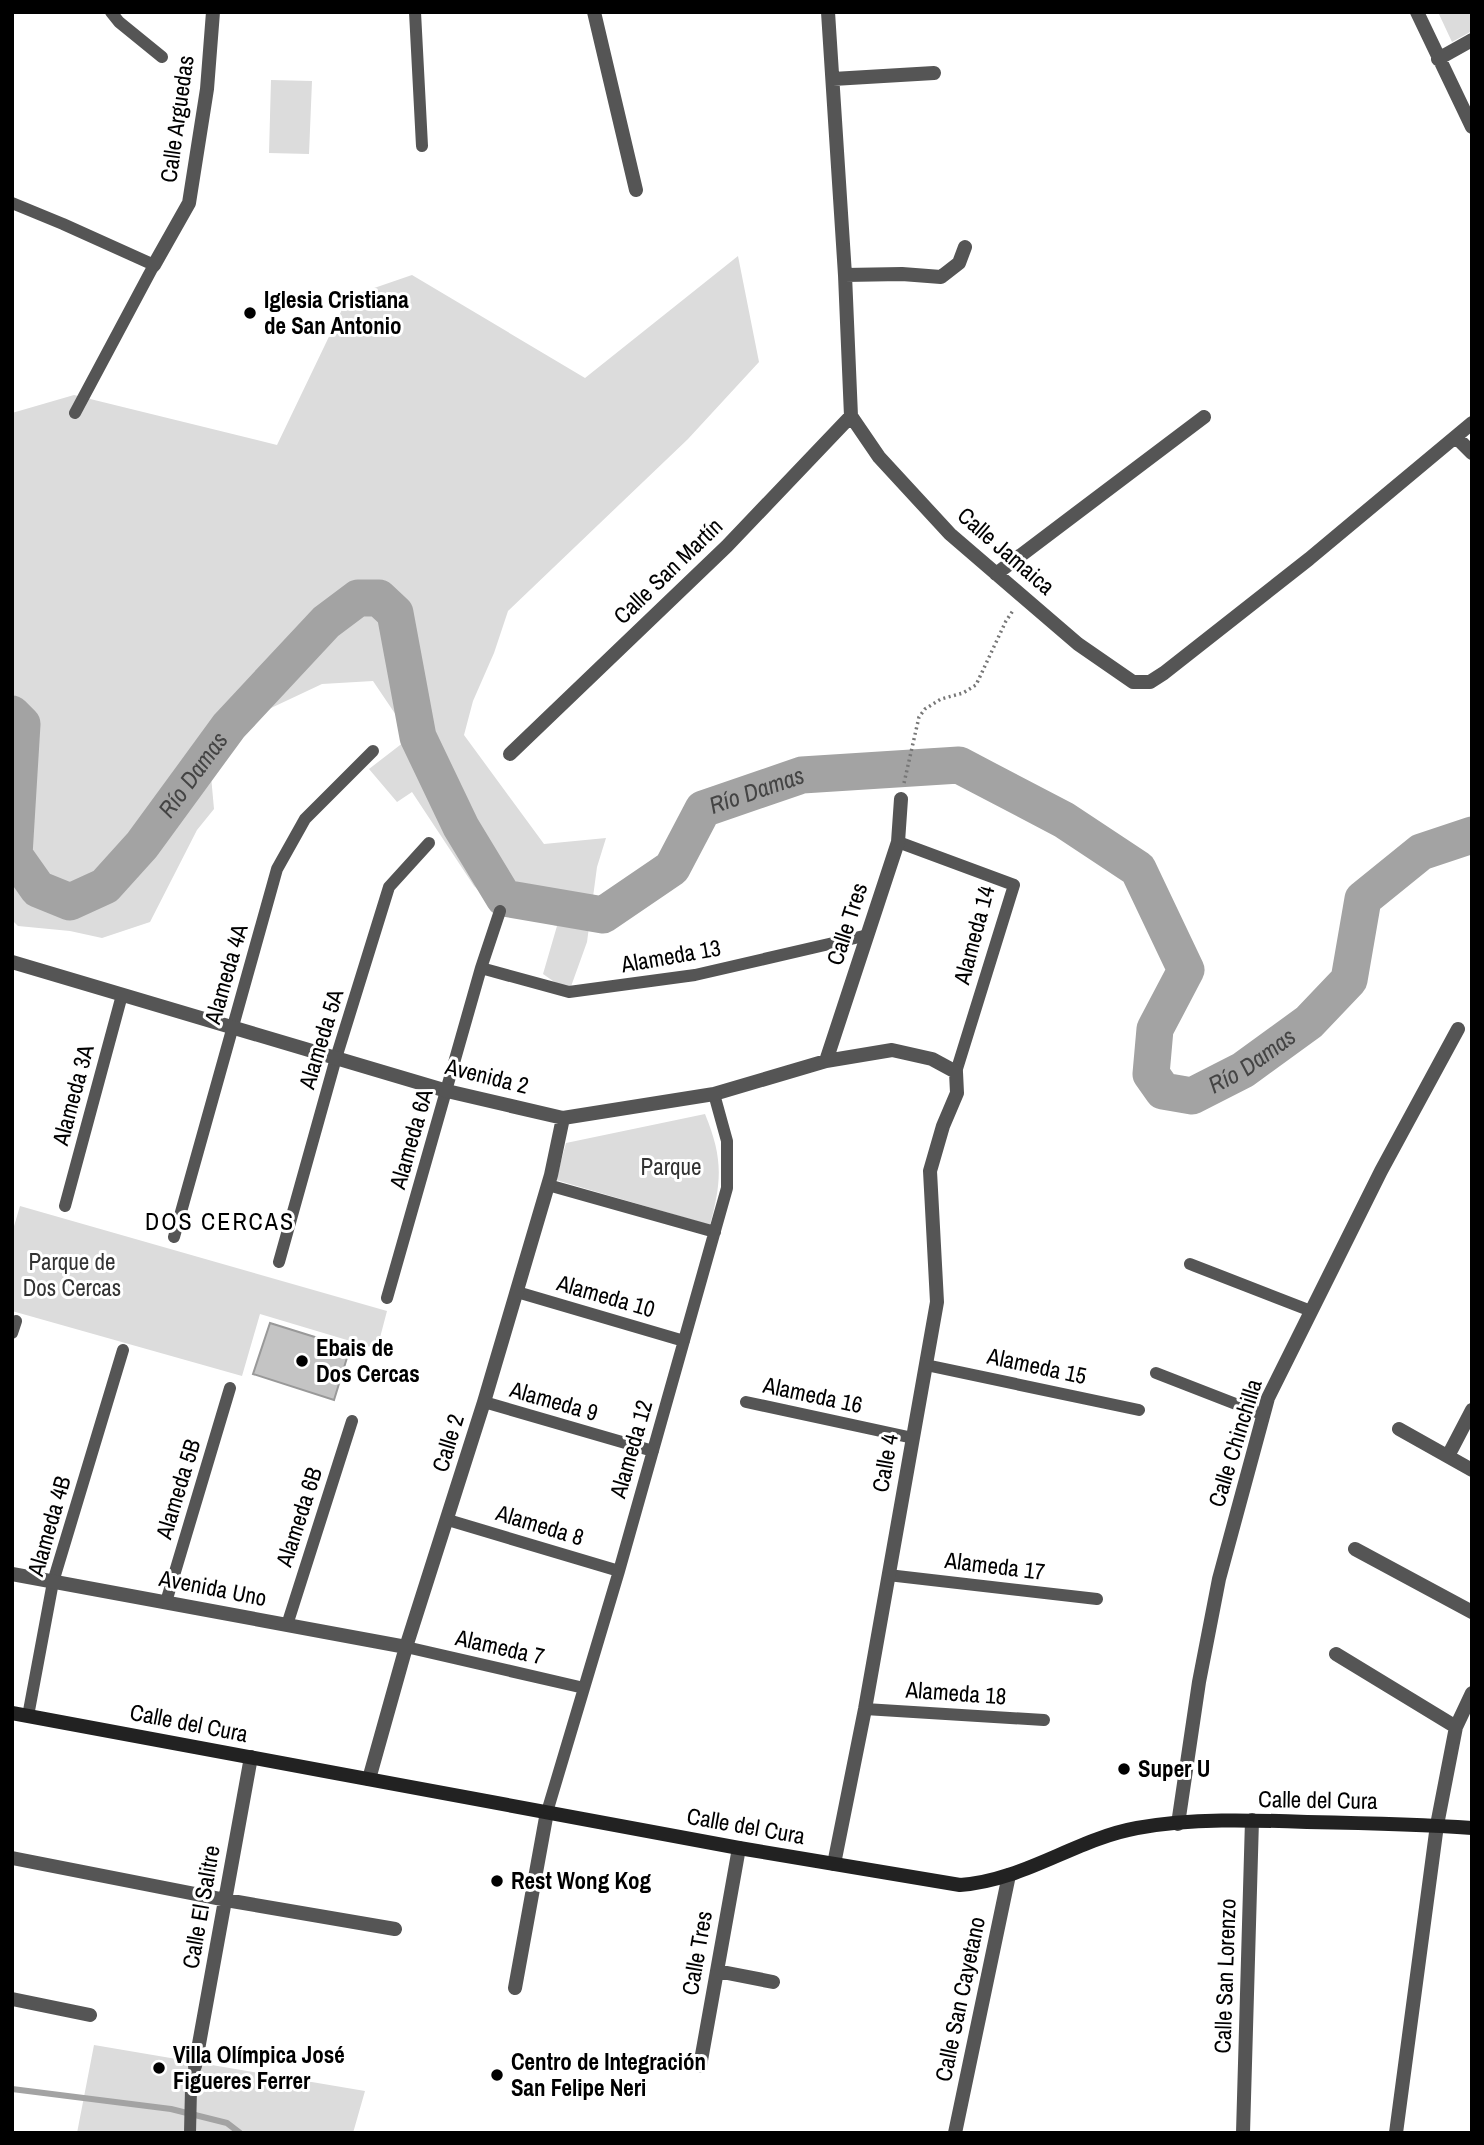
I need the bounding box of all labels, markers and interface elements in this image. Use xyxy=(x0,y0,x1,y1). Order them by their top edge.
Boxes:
street label: Calle Arguedas xyxy=(152,53,201,184)
place label: Iglesia Cristiana de San Antonio xyxy=(264,284,409,341)
marker: Iglesia Cristiana de San Antonio xyxy=(242,305,258,321)
street label: Calle Jamaica xyxy=(951,500,1062,602)
street label: Calle San Martín xyxy=(606,511,729,631)
water label: Río Damas xyxy=(150,725,234,824)
water label: Río Damas xyxy=(705,758,808,821)
street label: Calle Tres xyxy=(819,879,874,969)
street label: Alameda 14 xyxy=(945,882,1002,988)
street label: Alameda 4A xyxy=(196,920,255,1028)
street label: Alameda 13 xyxy=(618,932,723,980)
street label: Alameda 5A xyxy=(290,985,350,1093)
water label: Río Damas xyxy=(1202,1020,1302,1100)
street label: Alameda 3A xyxy=(44,1041,101,1149)
street label: Avenida 2 xyxy=(441,1050,532,1101)
street label: Alameda 6A xyxy=(381,1085,440,1193)
park label: Parque xyxy=(641,1151,701,1182)
district label: DOS CERCAS xyxy=(145,1205,295,1237)
park label: Parque de Dos Cercas xyxy=(23,1246,121,1303)
street label: Alameda 10 xyxy=(553,1266,659,1324)
place label: Ebais de Dos Cercas xyxy=(316,1332,420,1389)
street label: Alameda 15 xyxy=(984,1340,1090,1391)
marker: Ebais de Dos Cercas xyxy=(294,1353,310,1369)
street label: Alameda 16 xyxy=(760,1369,866,1420)
street label: Alameda 9 xyxy=(506,1373,602,1428)
street label: Calle Chinchilla xyxy=(1200,1375,1269,1511)
street label: Alameda 12 xyxy=(601,1396,659,1502)
street label: Calle 2 xyxy=(424,1410,471,1475)
street label: Calle 4 xyxy=(864,1431,905,1495)
street label: Alameda 5B xyxy=(147,1435,207,1543)
street label: Alameda 6B xyxy=(268,1463,329,1571)
street label: Alameda 4B xyxy=(19,1472,78,1580)
street label: Alameda 8 xyxy=(492,1496,588,1553)
street label: Alameda 17 xyxy=(942,1544,1047,1587)
street label: Avenida Uno xyxy=(156,1562,269,1613)
street label: Alameda 7 xyxy=(452,1621,548,1672)
street label: Alameda 18 xyxy=(904,1673,1007,1711)
street label: Calle del Cura xyxy=(127,1696,251,1749)
place label: Super U xyxy=(1138,1753,1210,1784)
marker: Super U xyxy=(1116,1761,1132,1777)
street label: Calle del Cura xyxy=(1258,1783,1379,1816)
street label: Calle del Cura xyxy=(685,1800,808,1851)
street label: Calle El Salitre xyxy=(174,1843,227,1971)
place label: Rest Wong Kog xyxy=(511,1865,652,1896)
marker: Rest Wong Kog xyxy=(489,1873,505,1889)
street label: Calle San Lorenzo xyxy=(1206,1898,1243,2054)
street label: Calle Tres xyxy=(674,1908,719,1997)
street label: Calle San Cayetano xyxy=(927,1914,992,2084)
place label: Villa Olímpica José Figueres Ferrer xyxy=(173,2039,345,2096)
place label: Centro de Integración San Felipe Neri xyxy=(511,2046,706,2103)
marker: Villa Olímpica José Figueres Ferrer xyxy=(151,2060,167,2076)
marker: Centro de Integración San Felipe Neri xyxy=(489,2067,505,2083)

